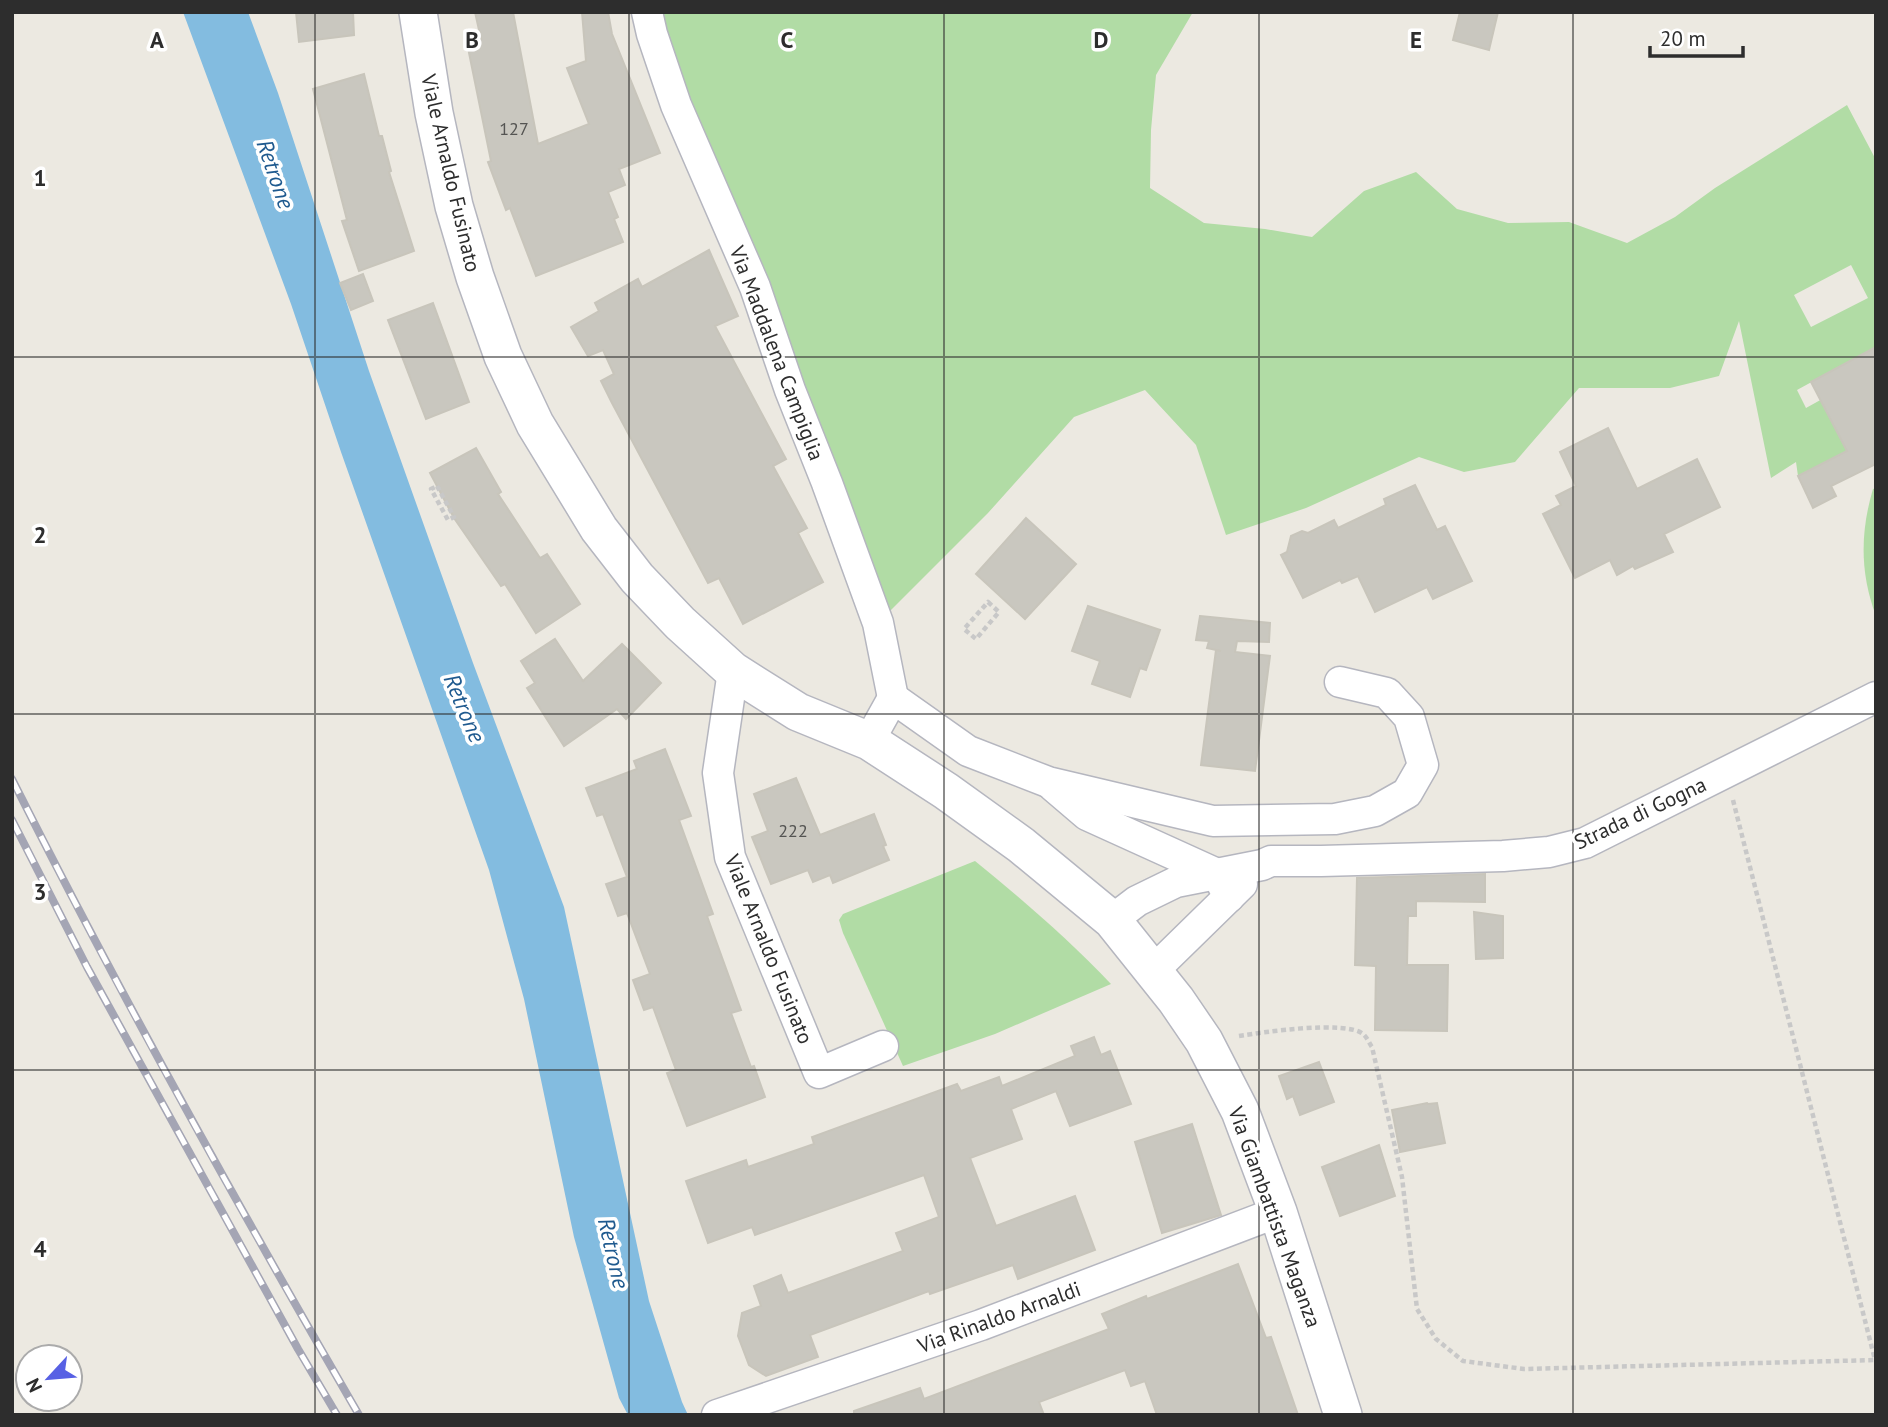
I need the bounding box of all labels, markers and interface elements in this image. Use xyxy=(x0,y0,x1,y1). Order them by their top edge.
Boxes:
scale bar xyxy=(1650,14,1743,58)
text: A xyxy=(150,25,164,54)
text: B xyxy=(465,25,479,54)
text: C xyxy=(781,25,794,54)
text: D xyxy=(1094,25,1108,54)
text: E xyxy=(1410,25,1422,54)
text: 20 m xyxy=(1660,25,1706,52)
street label: Viale Arnaldo Fusinato xyxy=(415,71,487,274)
house number: 127 xyxy=(499,117,529,140)
water label: Retrone xyxy=(251,135,301,213)
text: 1 xyxy=(33,163,47,192)
street label: Via Maddalena Campiglia xyxy=(723,241,830,464)
text: 2 xyxy=(33,520,47,549)
water label: Retrone xyxy=(438,669,492,747)
street label: Strada di Gogna xyxy=(1570,771,1710,855)
house number: 222 xyxy=(778,819,808,842)
street label: Viale Arnaldo Fusinato xyxy=(718,849,819,1048)
text: 3 xyxy=(33,877,47,906)
street label: Via Giambattista Maganza xyxy=(1222,1102,1328,1331)
water label: Retrone xyxy=(592,1215,636,1291)
text: 4 xyxy=(33,1234,47,1263)
street label: Via Rinaldo Arnaldi xyxy=(913,1275,1084,1359)
north arrow xyxy=(14,1343,84,1413)
text: N xyxy=(20,1375,47,1396)

